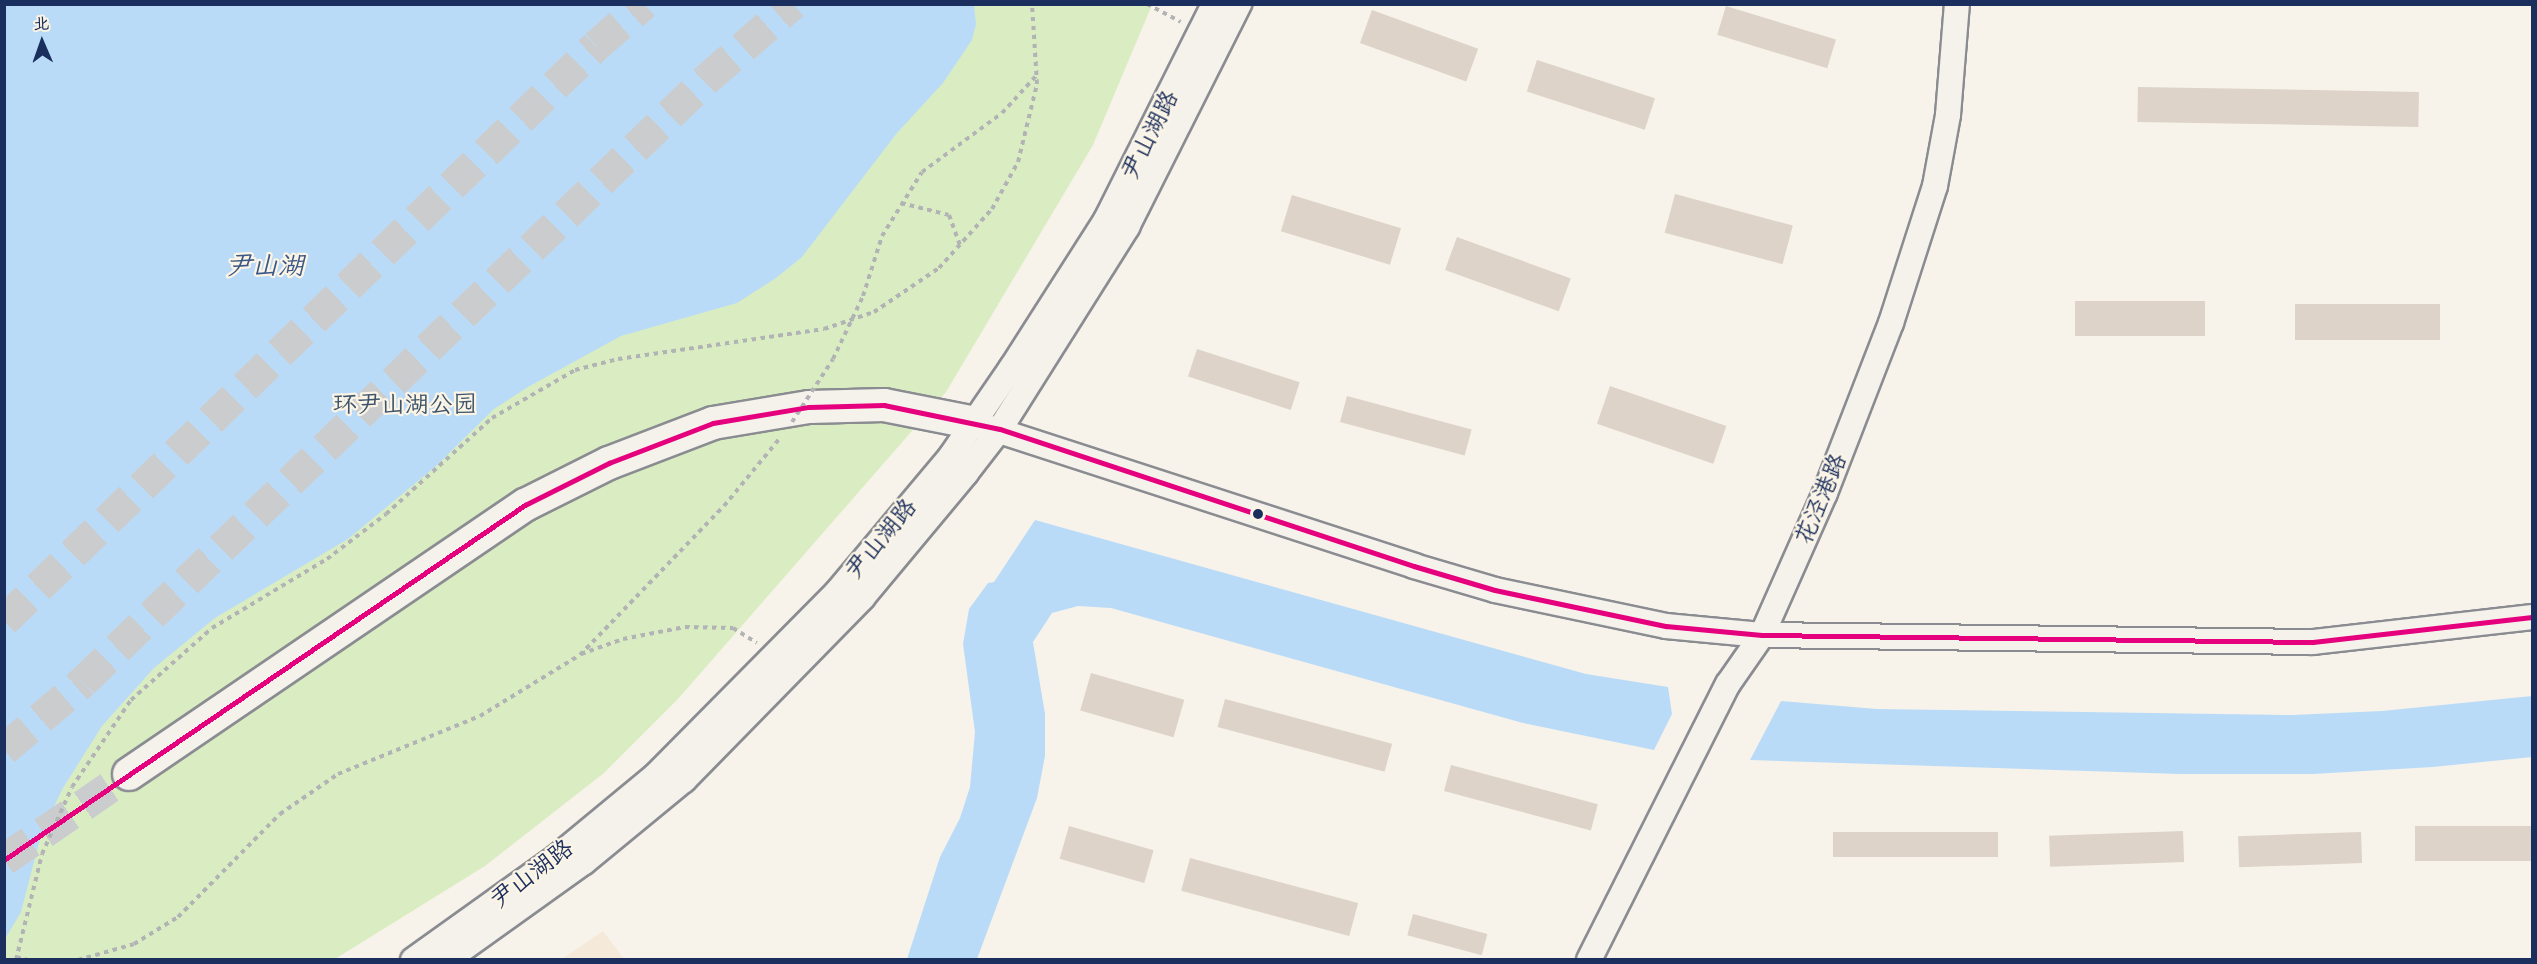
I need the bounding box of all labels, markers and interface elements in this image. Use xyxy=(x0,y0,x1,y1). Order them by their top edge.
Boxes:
north arrow xyxy=(12,12,72,72)
text: 北 xyxy=(33,14,50,34)
street label: 尹山湖路 xyxy=(1115,86,1185,184)
water label: 尹山湖 xyxy=(226,250,304,282)
park label: 环尹山湖公园 xyxy=(333,391,477,419)
street label: 花泾港路 xyxy=(1789,449,1853,549)
street label: 尹山湖路 xyxy=(839,493,923,585)
unlabelled marker xyxy=(1252,508,1264,520)
street label: 尹山湖路 xyxy=(485,834,579,914)

